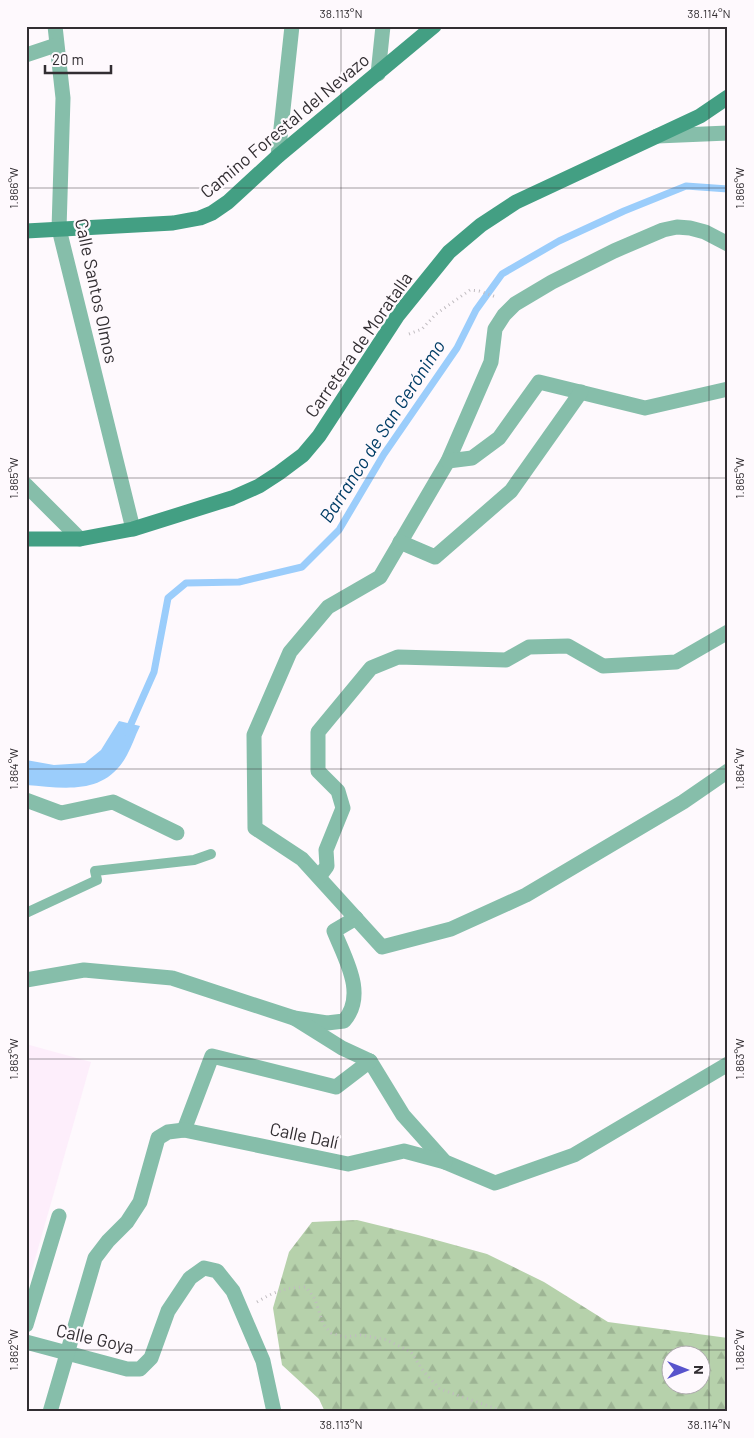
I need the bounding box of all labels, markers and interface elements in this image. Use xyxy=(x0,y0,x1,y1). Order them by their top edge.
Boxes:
text: 38.113°N xyxy=(319,6,363,20)
text: 38.114°N xyxy=(687,6,731,20)
scale bar xyxy=(45,42,111,74)
street label: Camino Forestal del Nevazo xyxy=(195,48,373,202)
text: 20 m xyxy=(52,50,84,68)
text: 1.866°W xyxy=(6,167,20,209)
text: 1.866°W xyxy=(732,167,746,209)
street label: Calle Santos Olmos xyxy=(71,216,123,365)
street label: Carretera de Moratalla xyxy=(300,268,417,421)
water label: Barranco de San Gerónimo xyxy=(314,335,449,526)
text: 1.865°W xyxy=(6,457,20,499)
text: 1.865°W xyxy=(732,457,746,499)
text: 1.864°W xyxy=(6,748,20,790)
text: 1.864°W xyxy=(732,748,746,790)
text: 1.863°W xyxy=(6,1038,20,1080)
text: 1.863°W xyxy=(732,1038,746,1080)
street label: Calle Dalí xyxy=(268,1117,341,1153)
street label: Calle Goya xyxy=(54,1318,136,1358)
text: 1.862°W xyxy=(6,1329,20,1371)
text: 1.862°W xyxy=(732,1329,746,1371)
north arrow xyxy=(662,1346,712,1396)
text: N xyxy=(691,1365,708,1375)
text: 38.113°N xyxy=(319,1417,363,1431)
text: 38.114°N xyxy=(687,1417,731,1431)

